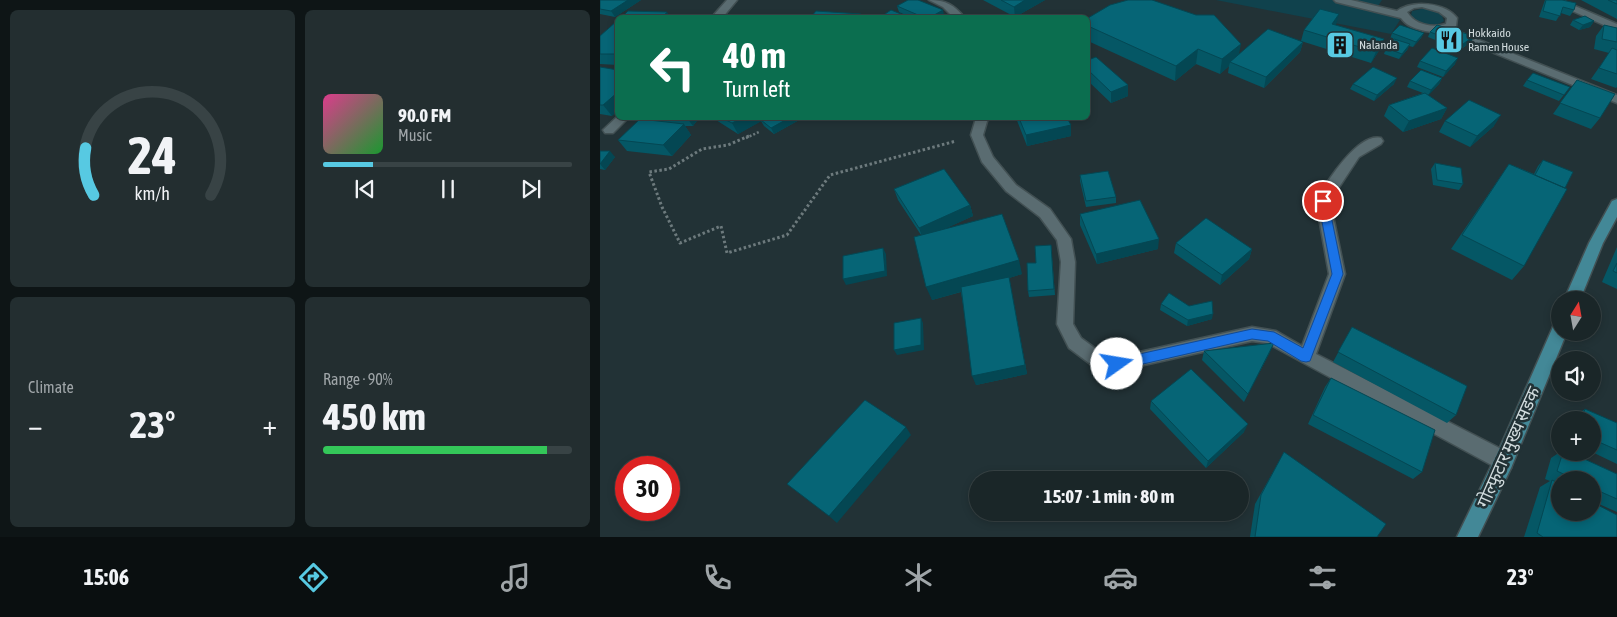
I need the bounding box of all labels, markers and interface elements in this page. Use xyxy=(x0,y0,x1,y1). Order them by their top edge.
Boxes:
restaurant icon: Hokkaido Ramen House xyxy=(1434,25,1464,55)
place label: Hokkaido Ramen House xyxy=(1468,26,1529,54)
building icon: Nalanda xyxy=(1325,30,1355,60)
icon: left xyxy=(640,35,705,100)
text: 40 m xyxy=(723,35,786,75)
place label: Nalanda xyxy=(1359,38,1398,52)
text: Turn left xyxy=(723,76,790,102)
text: 90.0 FM xyxy=(398,104,451,126)
text: 24 xyxy=(128,125,177,185)
text: Music xyxy=(398,126,432,144)
icon: previous xyxy=(351,175,379,203)
icon: pause xyxy=(434,175,462,203)
icon: next xyxy=(517,175,545,203)
pin xyxy=(1302,180,1344,222)
text: km/h xyxy=(135,183,170,204)
icon: arrive xyxy=(1309,187,1337,215)
north arrow xyxy=(1551,291,1601,341)
map controls xyxy=(1551,291,1601,521)
position arrow xyxy=(1090,337,1142,389)
button: sound xyxy=(1551,351,1601,401)
text: Range · 90% xyxy=(323,370,393,388)
text: Climate xyxy=(28,378,74,396)
street label: गोल्फुटार मुख्य सडक xyxy=(1472,382,1546,511)
text: 450 km xyxy=(323,395,426,438)
text: 23° xyxy=(129,403,176,446)
text: − xyxy=(28,409,43,441)
text: + xyxy=(262,409,277,441)
button: + xyxy=(1551,411,1601,461)
speed limit sign: 30 xyxy=(615,456,680,521)
button: − xyxy=(1551,471,1601,521)
text: 15:07 · 1 min · 80 m xyxy=(1044,485,1174,507)
icon: directions xyxy=(296,560,331,595)
icon: music xyxy=(498,560,533,595)
icon: phone xyxy=(700,560,735,595)
icon: climate xyxy=(901,560,936,595)
icon: car xyxy=(1103,560,1138,595)
icon: filters xyxy=(1305,560,1340,595)
text: 15:06 xyxy=(83,564,129,590)
text: 23° xyxy=(1507,564,1534,590)

